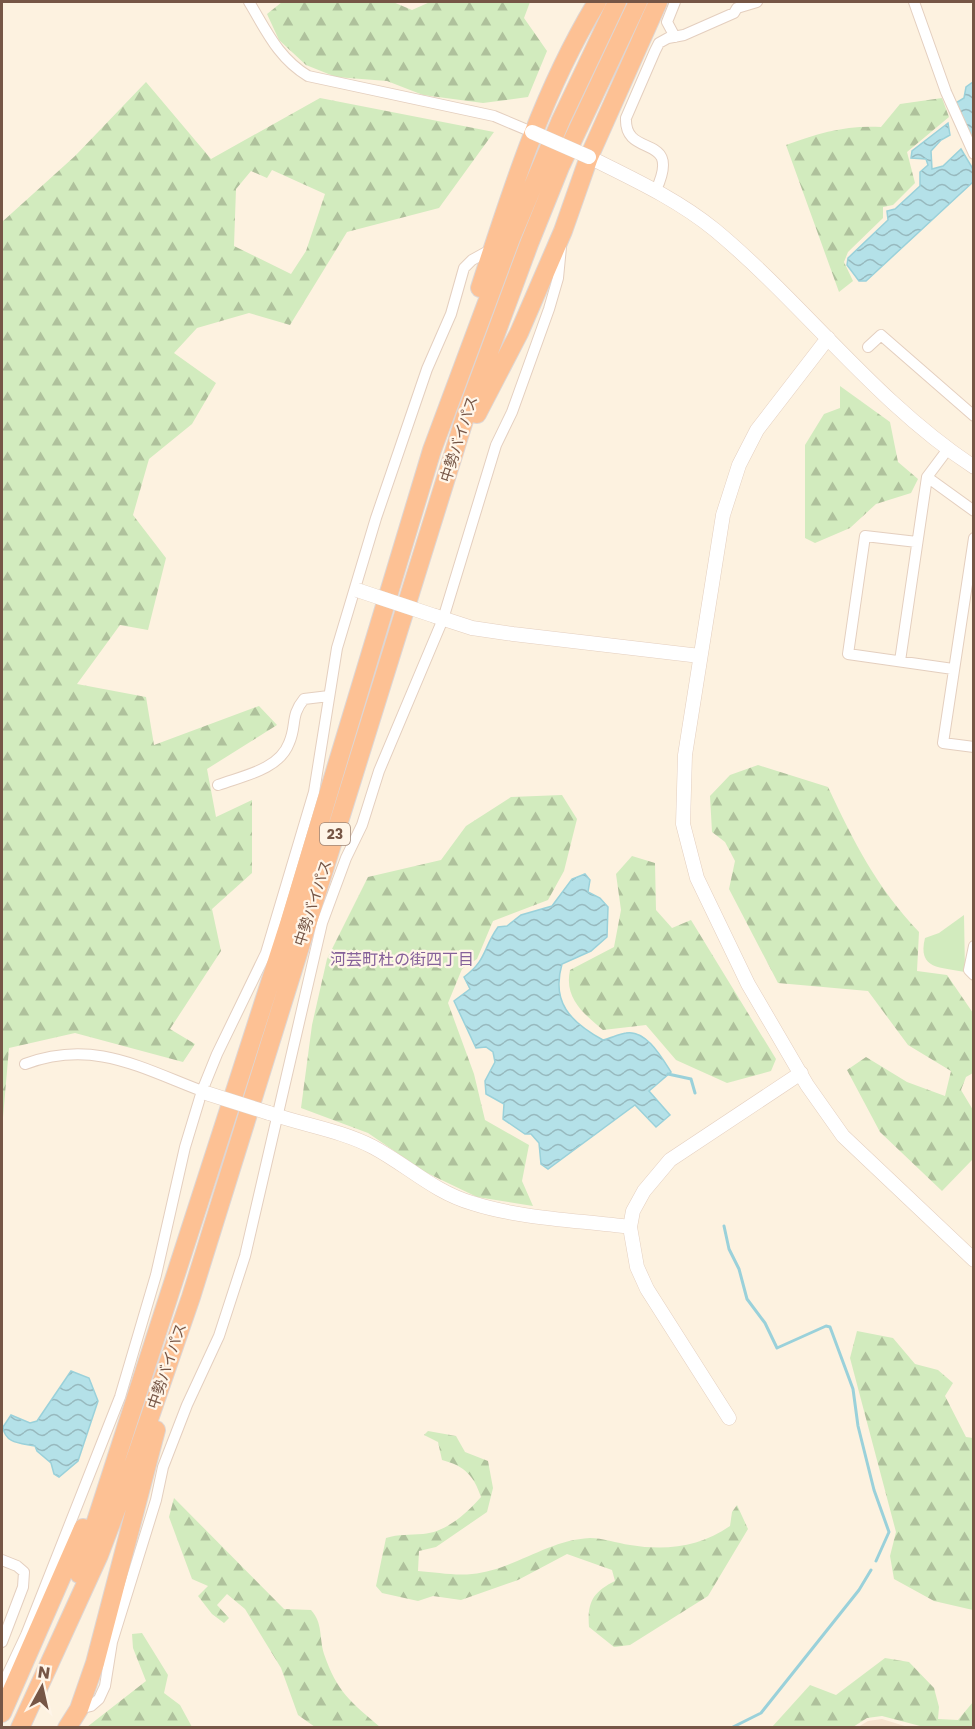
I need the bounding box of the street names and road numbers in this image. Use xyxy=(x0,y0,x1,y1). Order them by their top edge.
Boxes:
street label: 中勢バイパス xyxy=(435,393,482,485)
road number: 23 xyxy=(320,823,350,845)
street label: 中勢バイパス xyxy=(289,857,336,949)
street label: 中勢バイパス xyxy=(142,1320,191,1412)

